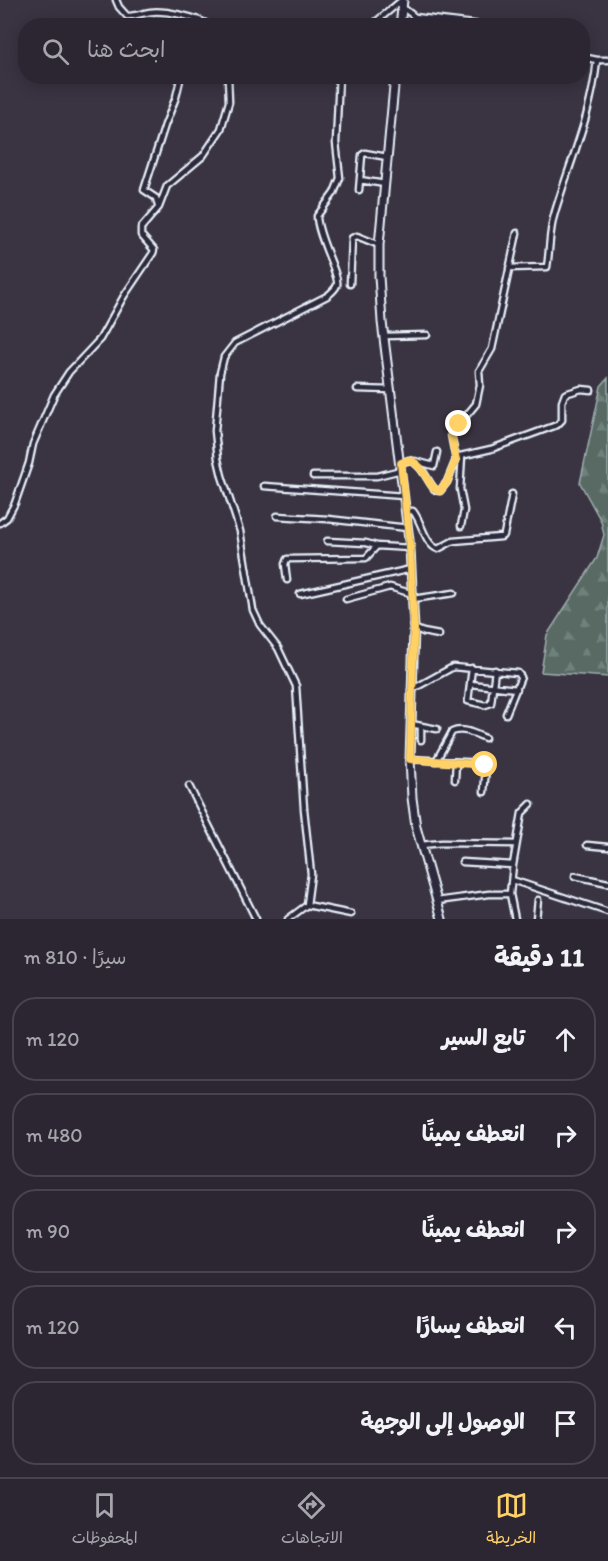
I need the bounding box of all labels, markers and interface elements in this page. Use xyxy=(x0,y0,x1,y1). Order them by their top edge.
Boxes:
search box xyxy=(18,18,590,84)
icon: search xyxy=(39,35,72,68)
text: ابحث هنا xyxy=(87,36,166,63)
route end xyxy=(445,410,471,436)
route start xyxy=(471,751,497,777)
text: 11 دقيقة xyxy=(494,941,584,973)
text: سيرًا · 810 m xyxy=(24,945,127,969)
icon: ahead xyxy=(549,1023,582,1056)
text: تابع السير xyxy=(442,1024,525,1051)
text: 120 m xyxy=(26,1027,79,1051)
icon: right xyxy=(549,1119,582,1152)
text: انعطف يمينًا xyxy=(422,1120,525,1147)
text: 480 m xyxy=(26,1123,83,1147)
icon: right xyxy=(549,1215,582,1248)
text: انعطف يمينًا xyxy=(422,1216,525,1243)
text: 90 m xyxy=(26,1219,70,1243)
icon: left xyxy=(549,1311,582,1344)
text: انعطف يسارًا xyxy=(416,1312,525,1339)
text: 120 m xyxy=(26,1315,79,1339)
icon: arrive xyxy=(549,1407,582,1440)
text: الوصول إلى الوجهة xyxy=(360,1408,525,1435)
tab: المحفوظات xyxy=(72,1489,138,1552)
tab: الاتجاهات xyxy=(281,1489,343,1552)
tab: الخريطة xyxy=(486,1489,536,1552)

